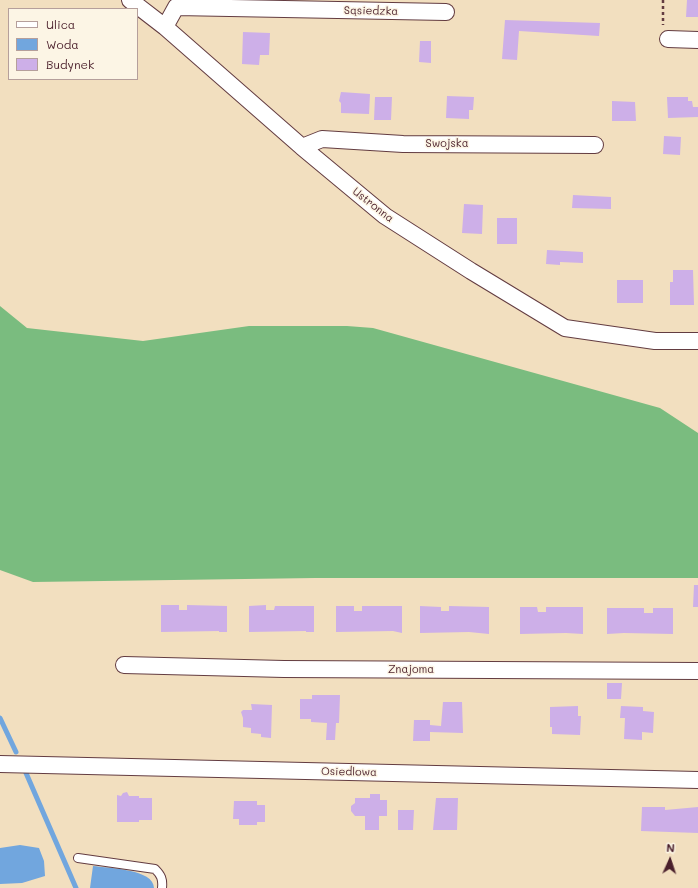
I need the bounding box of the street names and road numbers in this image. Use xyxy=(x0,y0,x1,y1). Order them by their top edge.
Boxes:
street label: Sąsiedzka xyxy=(344,4,398,18)
street label: Swojska xyxy=(426,137,468,151)
street label: Ustronna xyxy=(350,185,396,225)
street label: Znajoma xyxy=(388,663,434,677)
street label: Osiedlowa xyxy=(321,765,377,779)

